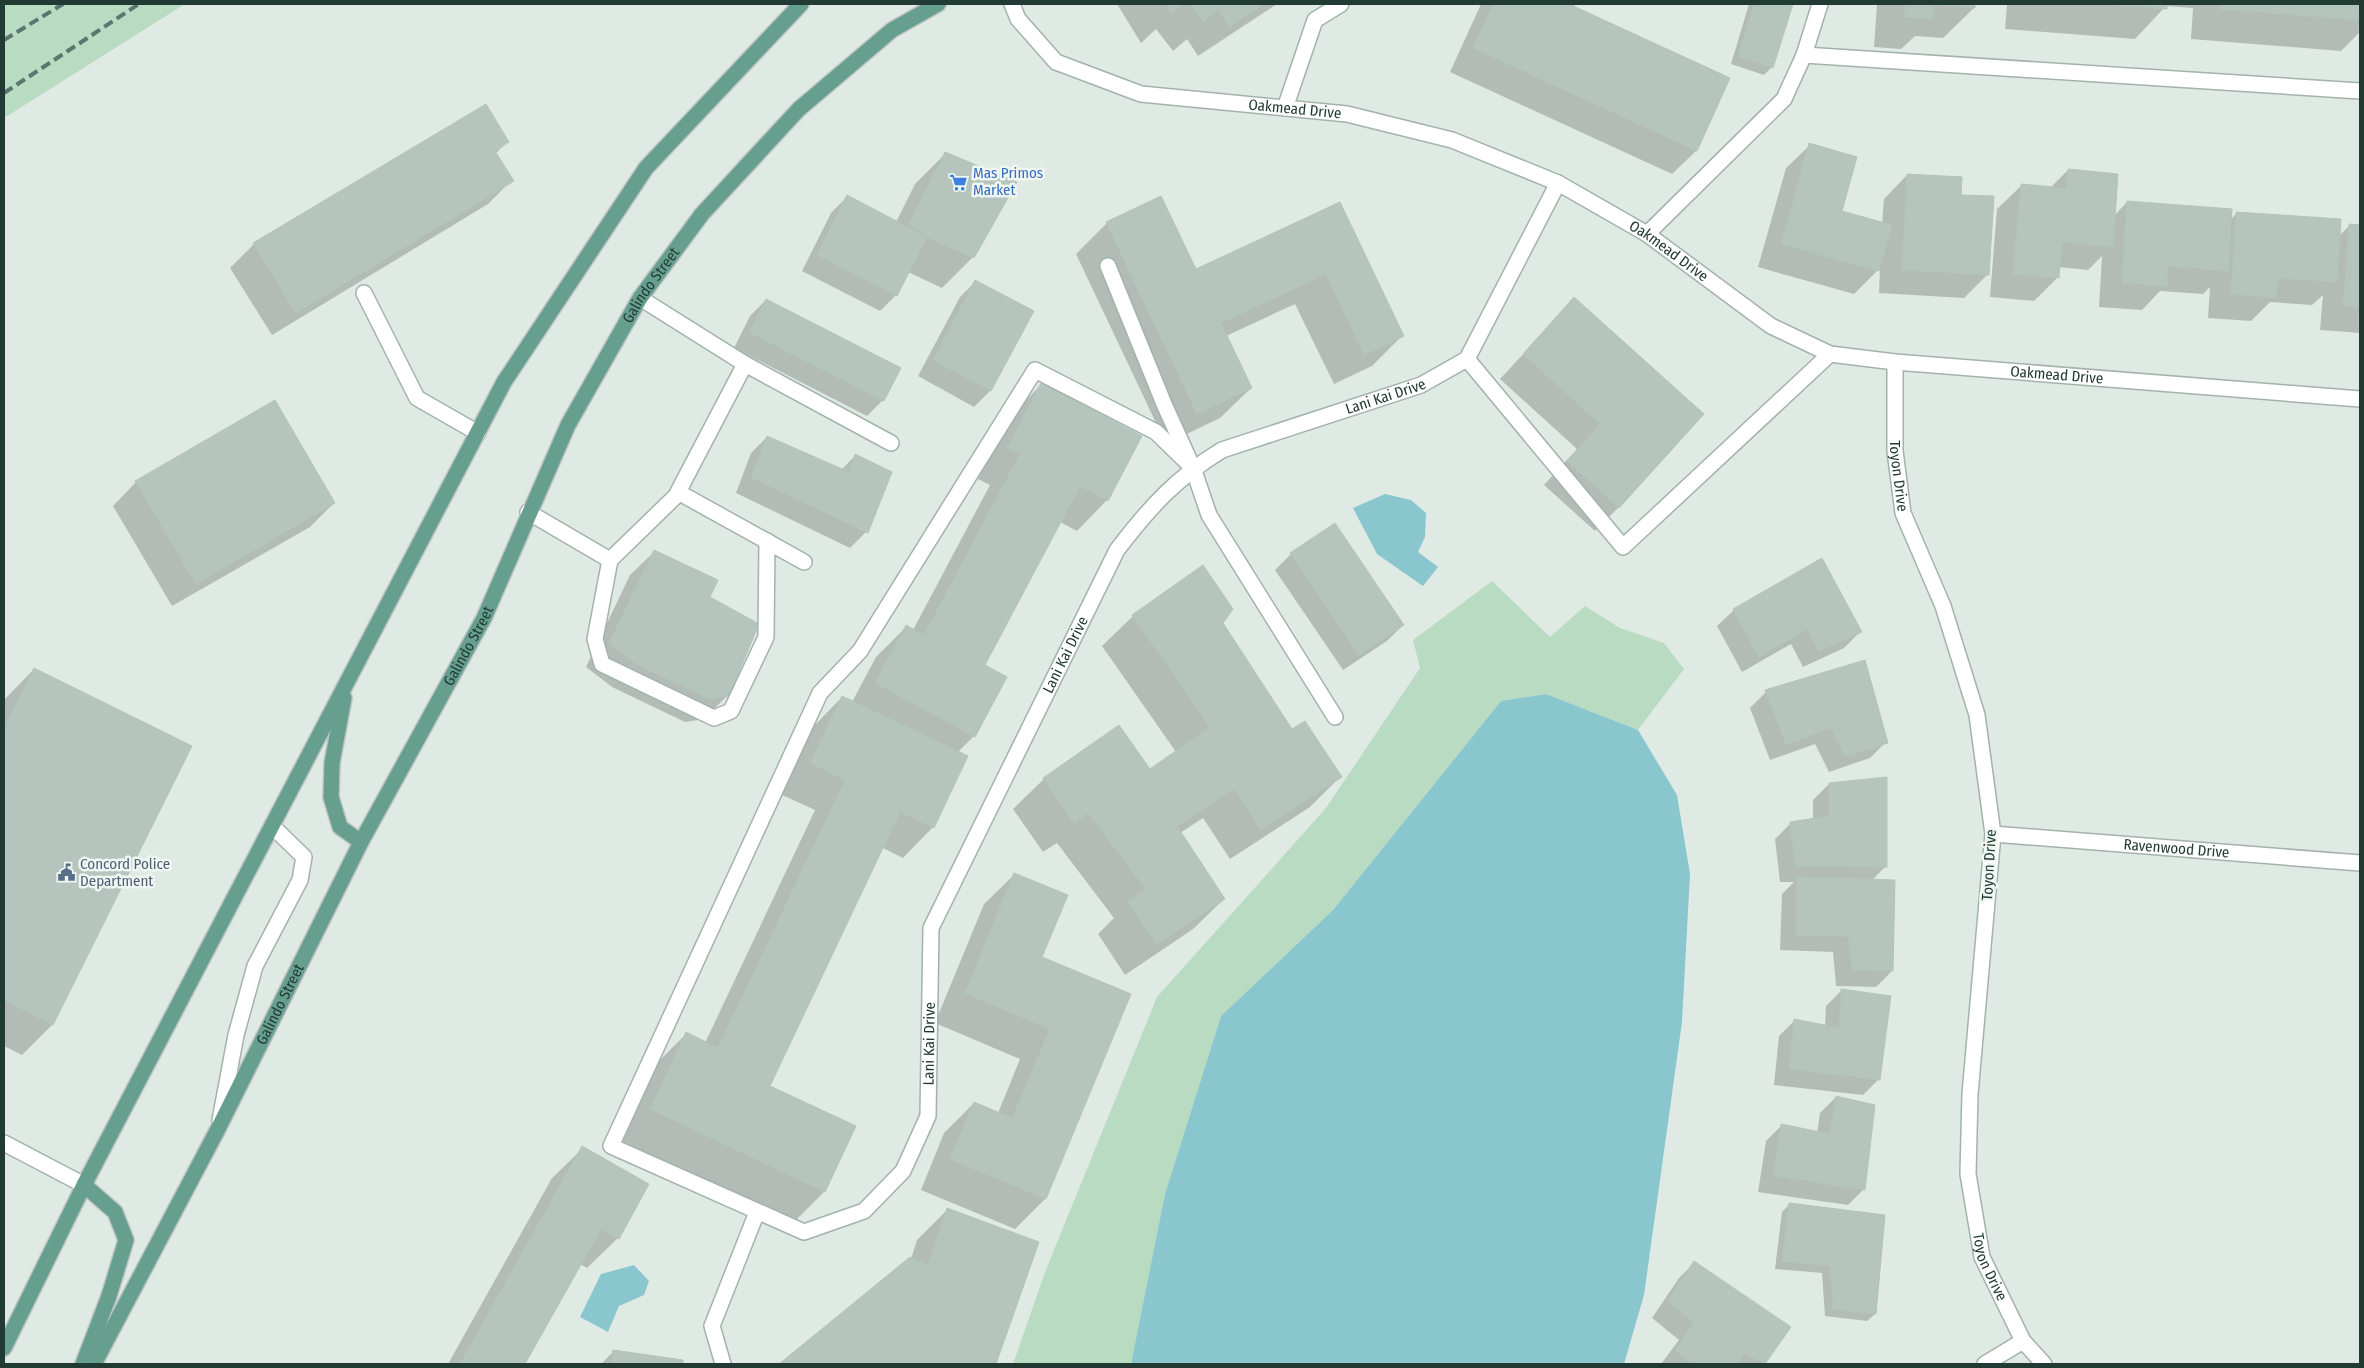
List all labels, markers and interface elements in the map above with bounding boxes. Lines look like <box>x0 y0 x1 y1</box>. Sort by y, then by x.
street label: Oakmead Drive <box>1248 95 1342 122</box>
place label: Mas Primos Market <box>973 164 1043 199</box>
supermarket icon: Mas Primos Market <box>949 172 969 192</box>
street label: Oakmead Drive <box>1626 217 1712 285</box>
street label: Galindo Street <box>619 244 683 326</box>
street label: Oakmead Drive <box>2010 362 2104 388</box>
street label: Lani Kai Drive <box>1343 375 1429 418</box>
street label: Toyon Drive <box>1886 440 1912 513</box>
street label: Galindo Street <box>440 603 497 689</box>
street label: Lani Kai Drive <box>1039 614 1092 696</box>
street label: Toyon Drive <box>1978 829 2000 901</box>
street label: Ravenwood Drive <box>2123 835 2230 862</box>
place label: Concord Police Department <box>80 855 170 890</box>
public building icon: Concord Police Department <box>56 863 76 883</box>
street label: Galindo Street <box>252 961 308 1048</box>
street label: Lani Kai Drive <box>919 1002 939 1086</box>
street label: Toyon Drive <box>1969 1232 2011 1304</box>

